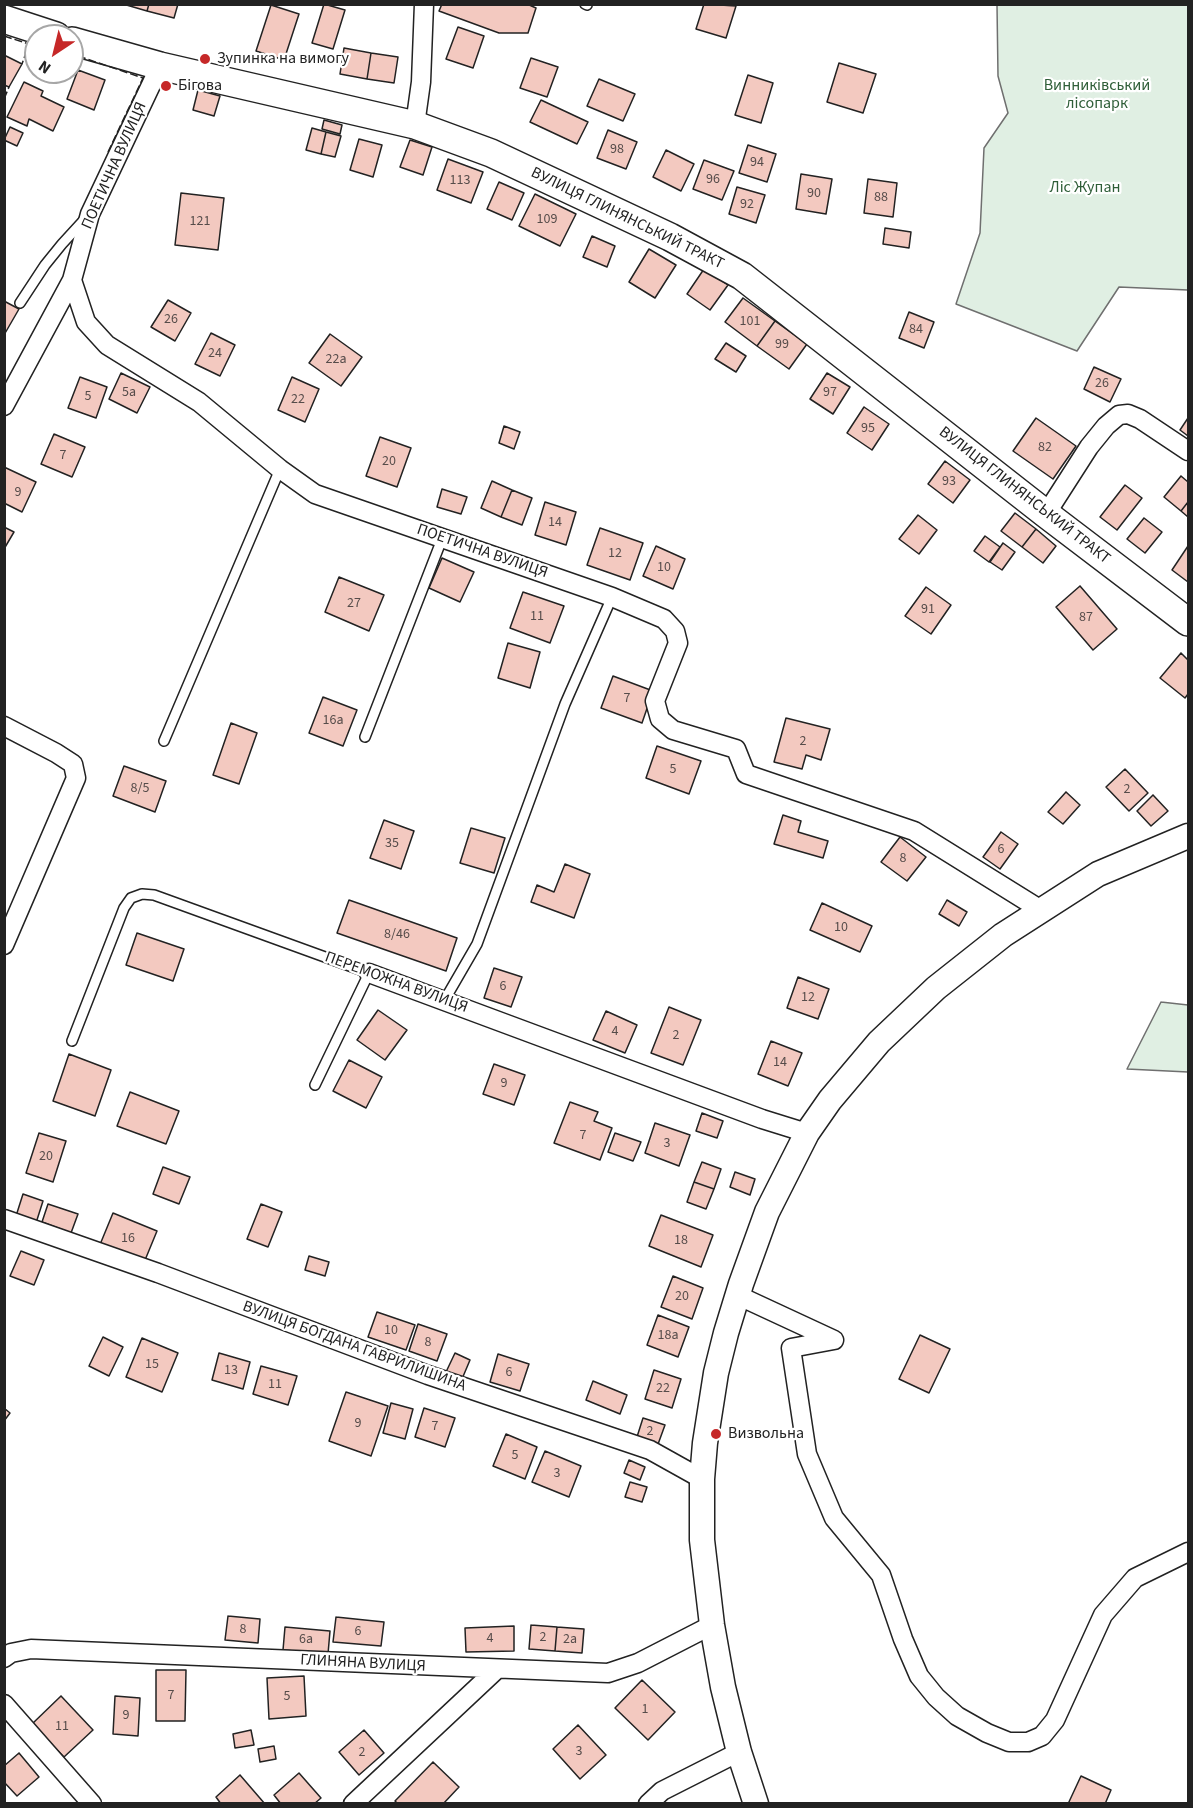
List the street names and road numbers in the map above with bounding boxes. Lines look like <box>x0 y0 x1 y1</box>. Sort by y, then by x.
street label: ПОЕТИЧНА ВУЛИЦЯ <box>78 99 152 233</box>
street label: ВУЛИЦЯ ГЛИНЯНСЬКИЙ ТРАКТ <box>527 164 727 274</box>
street label: ВУЛИЦЯ ГЛИНЯНСЬКИЙ ТРАКТ <box>934 423 1114 569</box>
street label: ПОЕТИЧНА ВУЛИЦЯ <box>414 521 550 583</box>
street label: ПЕРЕМОЖНА ВУЛИЦЯ <box>322 948 470 1018</box>
street label: ВУЛИЦЯ БОГДАНА ГАВРИЛИШИНА <box>240 1298 468 1396</box>
street label: ГЛИНЯНА ВУЛИЦЯ <box>300 1651 426 1677</box>

